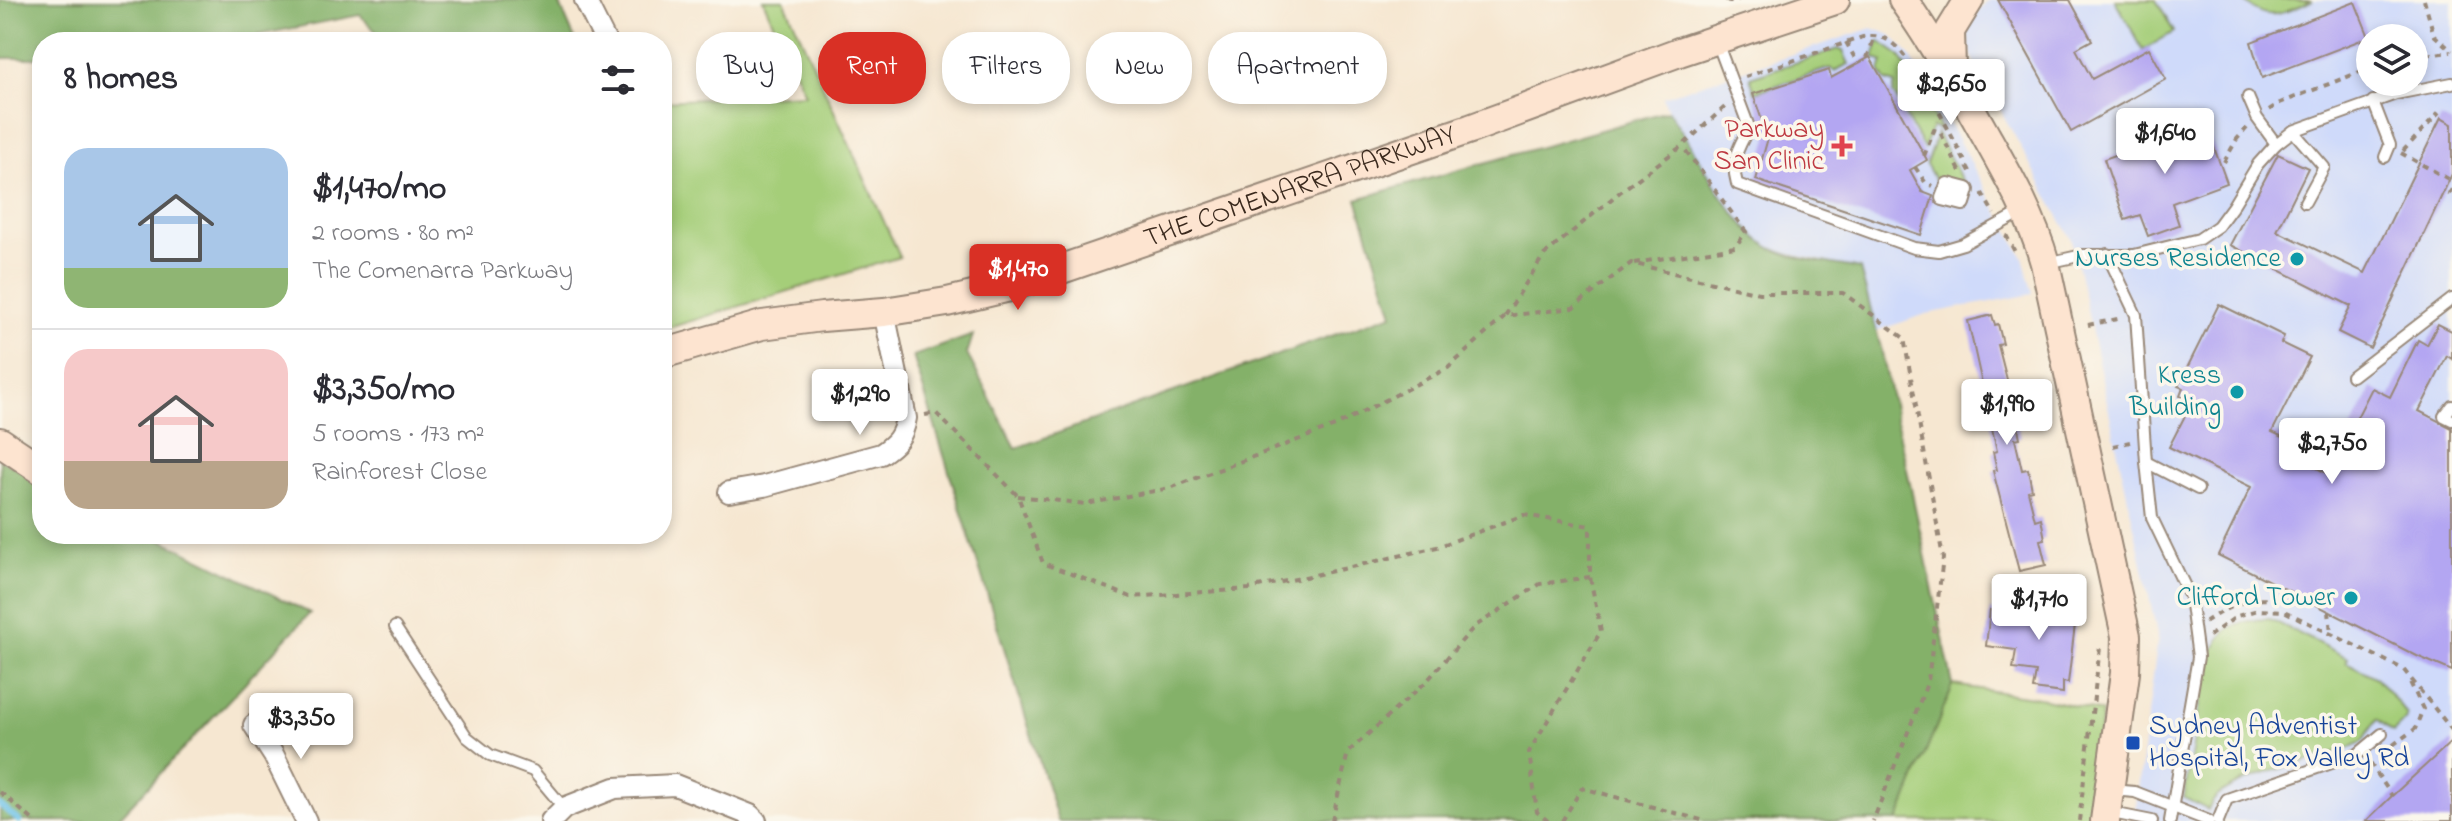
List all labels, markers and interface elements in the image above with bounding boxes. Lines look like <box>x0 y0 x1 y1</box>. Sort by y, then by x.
map controls <box>2356 24 2428 96</box>
button: layers <box>2356 24 2428 96</box>
chip: Buy <box>696 32 802 104</box>
chip: Rent <box>818 32 926 104</box>
chip: Filters <box>942 32 1070 104</box>
chip: New <box>1086 32 1192 104</box>
chip: Apartment <box>1208 32 1387 104</box>
text: 8 homes <box>64 55 178 105</box>
icon: filters <box>596 58 640 102</box>
pin: $2,650 <box>1886 59 2016 127</box>
text: $2,650 <box>1916 66 1986 104</box>
pin: $1,640 <box>2100 108 2230 176</box>
place label: Parkway San Clinic <box>1714 110 1825 183</box>
street label: THE COMENARRA PARKWAY <box>1138 115 1462 260</box>
text: $1,640 <box>2134 115 2196 153</box>
marker: Parkway San Clinic <box>1831 135 1853 157</box>
text: $1,470/mo <box>312 165 447 215</box>
icon: home <box>128 180 224 276</box>
text: 2 rooms · 80 m² <box>312 215 474 253</box>
place label: Nurses Residence <box>2075 239 2281 280</box>
pin: $1,470 <box>953 244 1083 312</box>
marker: Nurses Residence <box>2288 250 2306 268</box>
text: $1,470 <box>987 251 1049 289</box>
text: The Comenarra Parkway <box>312 253 573 291</box>
place label: Kress Building <box>2128 356 2221 429</box>
text: $3,350/mo <box>312 366 455 416</box>
pin: $1,290 <box>795 369 925 437</box>
text: $1,290 <box>830 376 890 414</box>
pin: $1,990 <box>1942 379 2072 447</box>
icon: home <box>128 381 224 477</box>
marker: Kress Building <box>2228 383 2246 401</box>
text: $1,990 <box>1979 386 2035 424</box>
text: 5 rooms · 173 m² <box>312 416 485 454</box>
pin: $2,750 <box>2267 418 2397 486</box>
text: $2,750 <box>2297 425 2367 463</box>
text: Rainforest Close <box>312 454 487 492</box>
pin: $1,710 <box>1974 574 2104 642</box>
place label: Clifford Tower <box>2176 578 2335 619</box>
text: $1,710 <box>2010 581 2068 619</box>
marker: Clifford Tower <box>2342 589 2360 607</box>
pin: $3,350 <box>236 693 366 761</box>
text: $3,350 <box>267 700 335 738</box>
place label: Sydney Adventist Hospital, Fox Valley Rd <box>2149 707 2409 780</box>
marker: Sydney Adventist Hospital, Fox Valley Rd <box>2124 734 2142 752</box>

